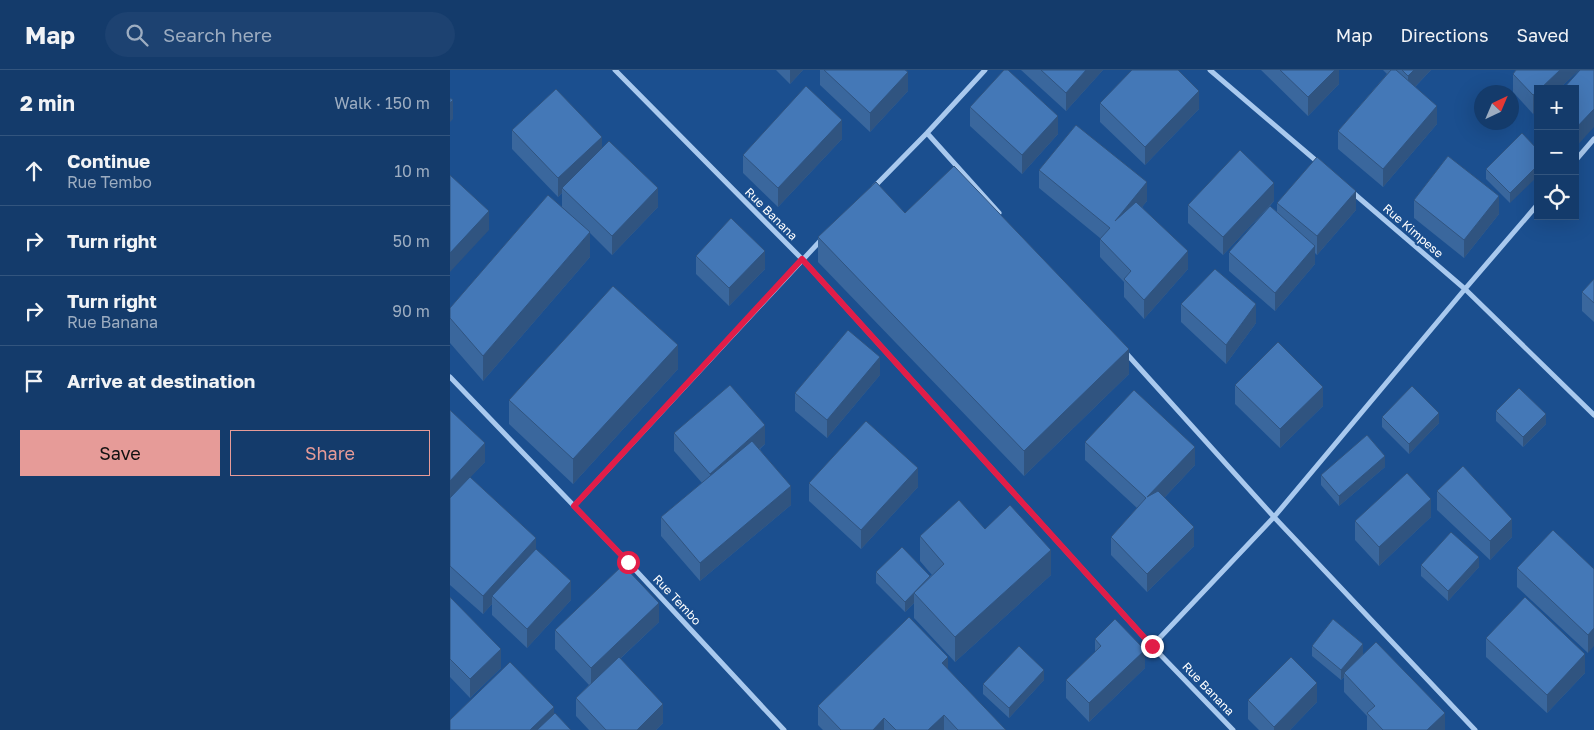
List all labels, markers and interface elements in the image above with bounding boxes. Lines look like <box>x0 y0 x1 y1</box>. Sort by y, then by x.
search box <box>105 12 455 57</box>
text: Map <box>25 20 75 49</box>
icon: search <box>123 21 151 49</box>
text: Search here <box>163 23 272 46</box>
text: Map <box>1336 24 1372 46</box>
text: Directions <box>1400 24 1488 46</box>
text: Saved <box>1516 24 1569 46</box>
north arrow <box>1474 85 1519 130</box>
map controls <box>1534 85 1579 220</box>
button: + <box>1534 85 1579 130</box>
text: 2 min <box>20 90 75 116</box>
text: Walk · 150 m <box>334 93 430 113</box>
button: − <box>1534 130 1579 175</box>
text: Continue <box>67 149 150 172</box>
icon: ahead <box>20 157 48 185</box>
text: 10 m <box>394 161 430 181</box>
text: Rue Tembo <box>67 172 152 192</box>
button: locate <box>1534 175 1579 220</box>
street label: Rue Banana <box>742 184 801 243</box>
street label: Rue Kimpese <box>1380 200 1447 261</box>
icon: right <box>20 227 48 255</box>
text: Turn right <box>67 229 157 252</box>
text: 50 m <box>393 231 430 251</box>
text: Turn right <box>67 289 157 312</box>
icon: right <box>20 297 48 325</box>
text: 90 m <box>392 301 430 321</box>
text: Rue Banana <box>67 312 158 332</box>
icon: arrive <box>20 367 48 395</box>
text: Arrive at destination <box>67 369 255 392</box>
button: Save <box>20 430 220 476</box>
button: Share <box>230 430 430 476</box>
route start <box>617 551 640 574</box>
street label: Rue Tembo <box>650 571 705 628</box>
route end <box>1141 635 1164 658</box>
street label: Rue Banana <box>1179 659 1237 718</box>

